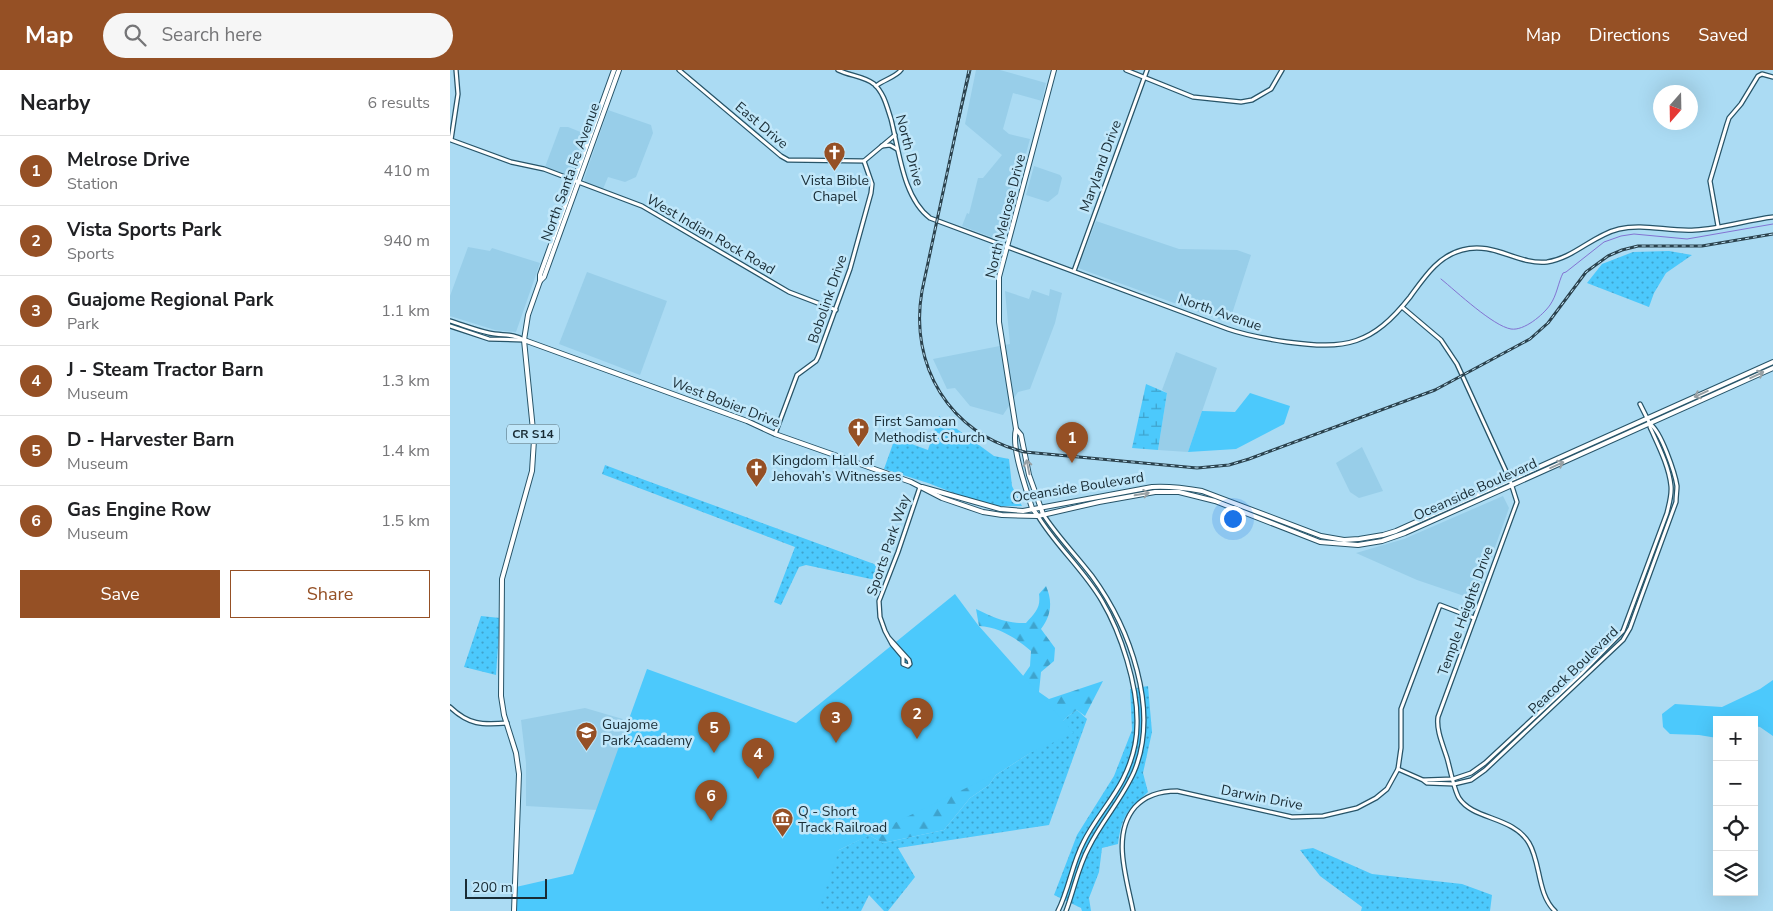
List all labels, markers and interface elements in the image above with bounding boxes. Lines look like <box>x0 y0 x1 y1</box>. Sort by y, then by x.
search box <box>103 13 453 58</box>
text: Map <box>25 19 73 51</box>
icon: search <box>121 21 149 49</box>
text: Search here <box>161 22 262 48</box>
text: Map <box>1526 23 1561 47</box>
text: Directions <box>1589 23 1670 47</box>
text: Saved <box>1698 23 1748 47</box>
north arrow <box>1653 85 1698 130</box>
text: Nearby <box>20 89 90 117</box>
text: 6 results <box>368 92 430 114</box>
street label: East Drive <box>731 98 792 153</box>
street label: North Santa Fe Avenue <box>537 100 604 244</box>
street label: North Drive <box>891 112 928 188</box>
street label: Maryland Drive <box>1075 118 1126 215</box>
church icon: Vista Bible Chapel <box>823 140 847 171</box>
text: Melrose Drive <box>67 147 190 173</box>
street label: North Melrose Drive <box>981 152 1030 280</box>
text: 1 <box>31 160 41 182</box>
text: 410 m <box>383 160 430 182</box>
place label: Vista Bible Chapel <box>800 171 869 206</box>
text: Station <box>67 173 118 195</box>
street label: West Indian Rock Road <box>643 190 779 279</box>
text: Vista Sports Park <box>67 217 221 243</box>
text: 2 <box>31 230 41 252</box>
text: 940 m <box>383 230 430 252</box>
text: Sports <box>67 243 115 265</box>
street label: Bobolink Drive <box>803 252 851 346</box>
text: Guajome Regional Park <box>67 287 273 313</box>
street label: North Avenue <box>1175 289 1264 336</box>
text: 3 <box>31 300 41 322</box>
text: 1.1 km <box>381 300 430 322</box>
text: Park <box>67 313 99 335</box>
text: J - Steam Tractor Barn <box>67 357 264 383</box>
text: 4 <box>31 370 41 392</box>
text: 1.3 km <box>381 370 430 392</box>
one-way arrow <box>1749 370 1764 380</box>
street label: West Bobier Drive <box>669 373 783 432</box>
text: Museum <box>67 383 129 405</box>
one-way arrow <box>1694 390 1709 399</box>
place label: First Samoan Methodist Church <box>874 412 985 447</box>
church icon: First Samoan Methodist Church <box>846 417 870 448</box>
pin: 1 <box>1056 422 1088 463</box>
road number: CR S14 <box>507 424 559 444</box>
text: D - Harvester Barn <box>67 427 235 453</box>
text: 5 <box>31 440 41 462</box>
text: 1.4 km <box>381 440 430 462</box>
place label: Kingdom Hall of Jehovah’s Witnesses <box>771 451 902 486</box>
text: Museum <box>67 453 129 475</box>
street label: Oceanside Boulevard <box>1410 454 1540 525</box>
church icon: Kingdom Hall of Jehovah’s Witnesses <box>744 456 768 487</box>
one-way arrow <box>1022 460 1032 476</box>
one-way arrow <box>1549 460 1564 469</box>
street label: Oceanside Boulevard <box>1011 468 1145 507</box>
one-way arrow <box>1134 489 1150 499</box>
street label: Sports Park Way <box>862 491 915 598</box>
text: Gas Engine Row <box>67 497 211 523</box>
your location <box>1220 506 1246 532</box>
text: 6 <box>31 510 41 532</box>
text: 1.5 km <box>381 510 430 532</box>
text: Museum <box>67 523 129 545</box>
street label: Temple Heights Drive <box>1433 544 1498 678</box>
button: Save <box>20 570 220 618</box>
button: Share <box>230 570 430 618</box>
street label: Peacock Boulevard <box>1524 622 1623 718</box>
pin: 2 <box>901 698 933 739</box>
pin: 3 <box>820 702 852 743</box>
pin: 5 <box>698 712 730 753</box>
place label: Guajome Park Academy <box>602 715 693 750</box>
map controls <box>1713 716 1758 896</box>
button: + <box>1713 716 1758 761</box>
school or university icon: Guajome Park Academy <box>574 720 598 751</box>
pin: 4 <box>742 738 774 779</box>
button: − <box>1713 761 1758 806</box>
pin: 6 <box>695 780 727 821</box>
street label: Darwin Drive <box>1219 780 1304 815</box>
place label: Q - Short Track Railroad <box>798 802 887 837</box>
button: locate <box>1713 806 1758 851</box>
museum icon: Q - Short Track Railroad <box>770 807 794 838</box>
button: layers <box>1713 851 1758 896</box>
scale bar <box>465 876 548 899</box>
text: 200 m <box>472 878 513 897</box>

